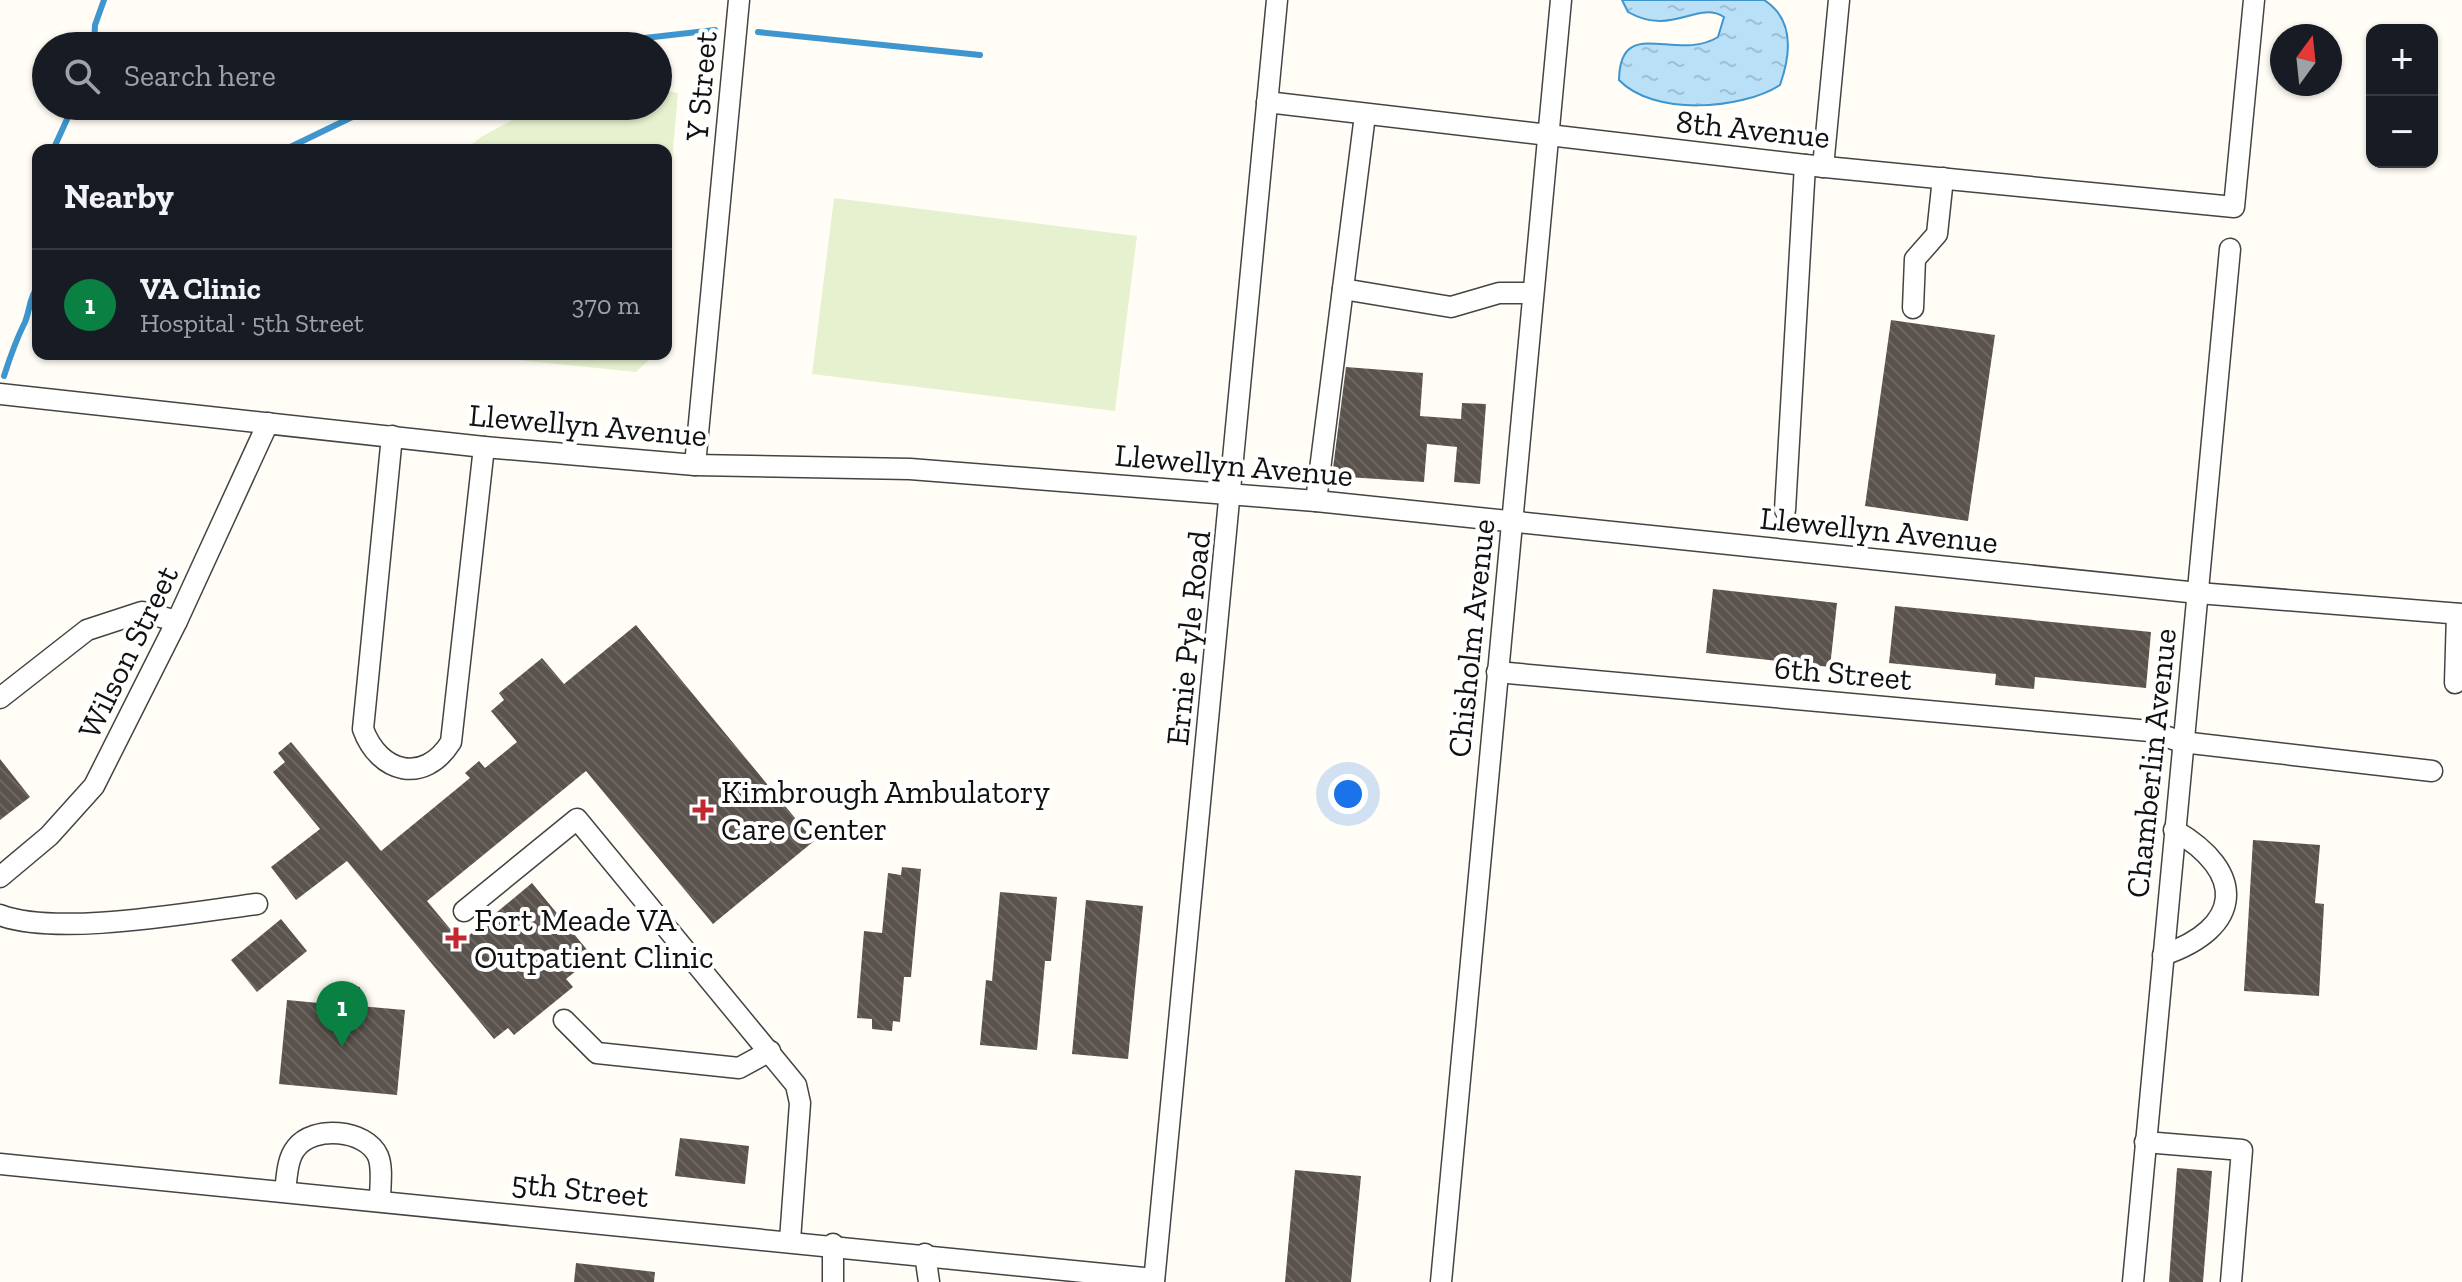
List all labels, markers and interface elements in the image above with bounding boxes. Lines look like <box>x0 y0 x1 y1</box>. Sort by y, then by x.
north arrow <box>2270 24 2342 96</box>
map controls <box>2366 24 2438 168</box>
button: + <box>2366 24 2438 96</box>
street label: Y Street <box>677 29 725 144</box>
search box <box>32 32 672 120</box>
icon: search <box>60 54 104 98</box>
text: Search here <box>124 58 276 94</box>
button: − <box>2366 96 2438 168</box>
street label: 8th Avenue <box>1674 102 1832 156</box>
text: Nearby <box>64 176 174 217</box>
text: VA Clinic <box>140 271 261 307</box>
text: 1 <box>85 289 95 321</box>
text: 370 m <box>572 289 640 321</box>
text: Hospital · 5th Street <box>140 307 364 339</box>
street label: Llewellyn Avenue <box>467 396 709 454</box>
street label: Llewellyn Avenue <box>1113 436 1355 494</box>
street label: Llewellyn Avenue <box>1758 499 2000 561</box>
street label: Chisholm Avenue <box>1440 517 1502 759</box>
street label: Ernie Pyle Road <box>1158 528 1218 747</box>
street label: Wilson Street <box>70 559 186 744</box>
street label: Chamberlin Avenue <box>2118 627 2184 899</box>
street label: 6th Street <box>1773 648 1914 698</box>
place label: Kimbrough Ambulatory Care Center <box>721 773 1051 848</box>
your location <box>1328 774 1368 814</box>
marker: Kimbrough Ambulatory Care Center <box>692 799 714 821</box>
place label: Fort Meade VA Outpatient Clinic <box>474 901 714 976</box>
marker: Fort Meade VA Outpatient Clinic <box>445 927 467 949</box>
pin: 1 <box>316 981 368 1047</box>
street label: 5th Street <box>510 1163 650 1215</box>

